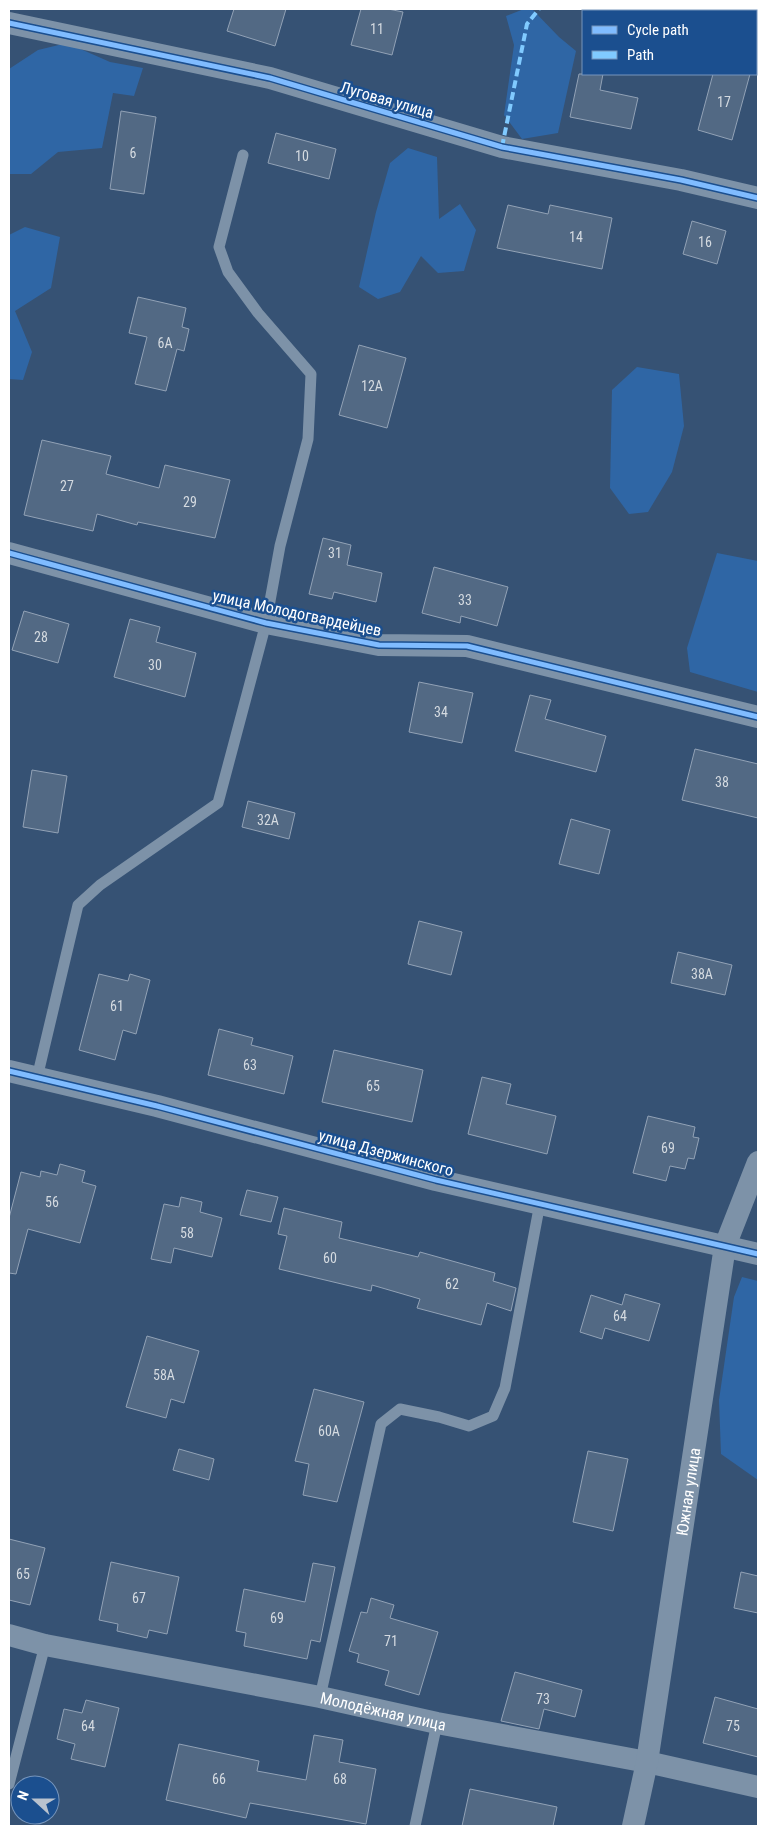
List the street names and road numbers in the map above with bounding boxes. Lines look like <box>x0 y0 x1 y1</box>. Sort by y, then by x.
street label: Луговая улица <box>338 78 436 122</box>
street label: улица Молодогвардейцев <box>211 586 383 640</box>
street label: улица Дзержинского <box>316 1126 456 1180</box>
street label: Южная улица <box>672 1446 704 1537</box>
street label: Молодёжная улица <box>319 1688 448 1734</box>

